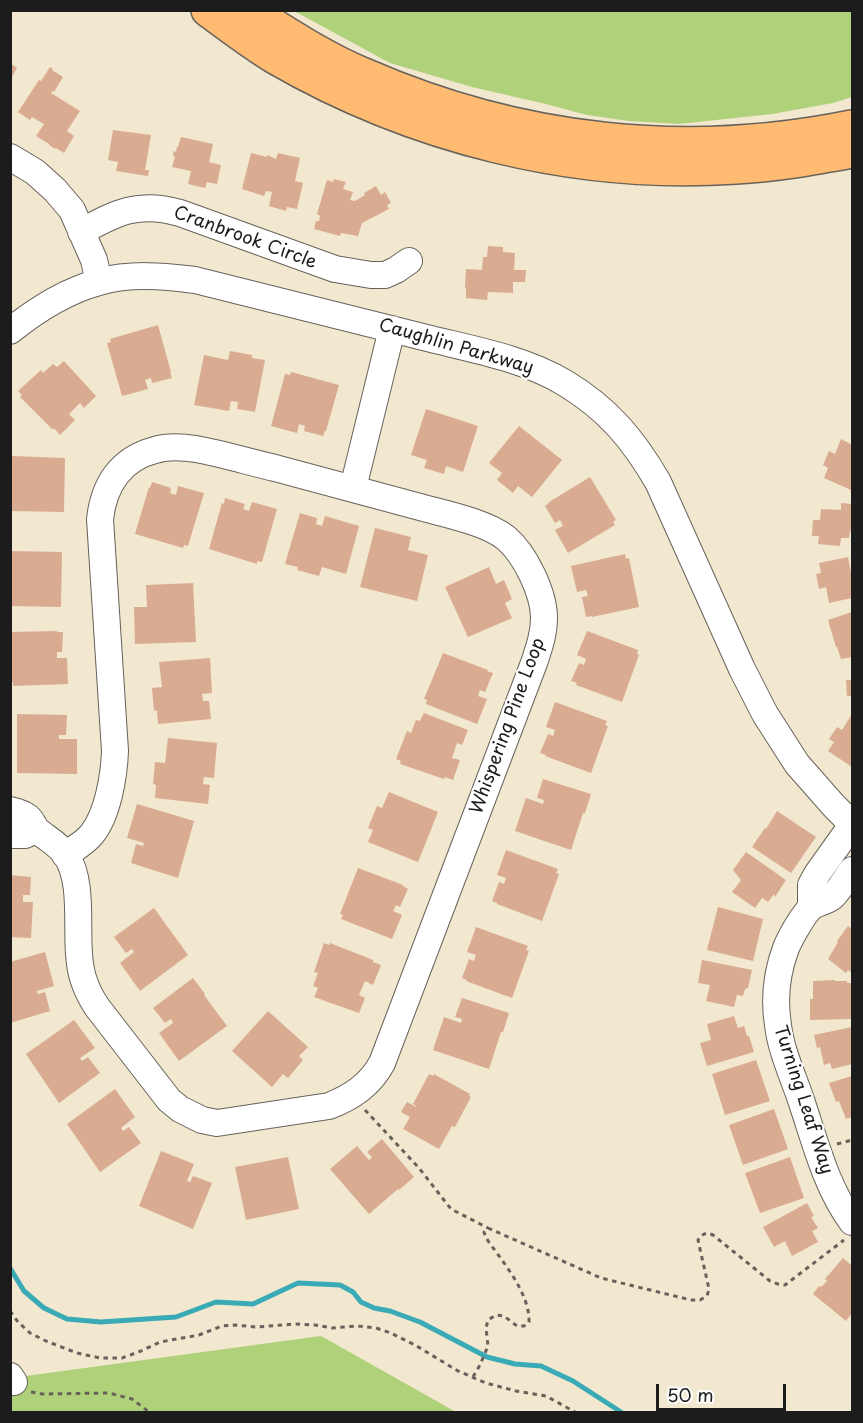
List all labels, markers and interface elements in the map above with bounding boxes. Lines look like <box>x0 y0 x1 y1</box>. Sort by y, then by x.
street label: Cranbrook Circle <box>171 202 319 274</box>
street label: Caughlin Parkway <box>376 315 536 379</box>
street label: Whispering Pine Loop <box>466 635 550 817</box>
street label: Turning Leaf Way <box>769 1023 837 1177</box>
scale bar <box>659 1372 790 1410</box>
text: 50 m <box>667 1381 714 1408</box>

